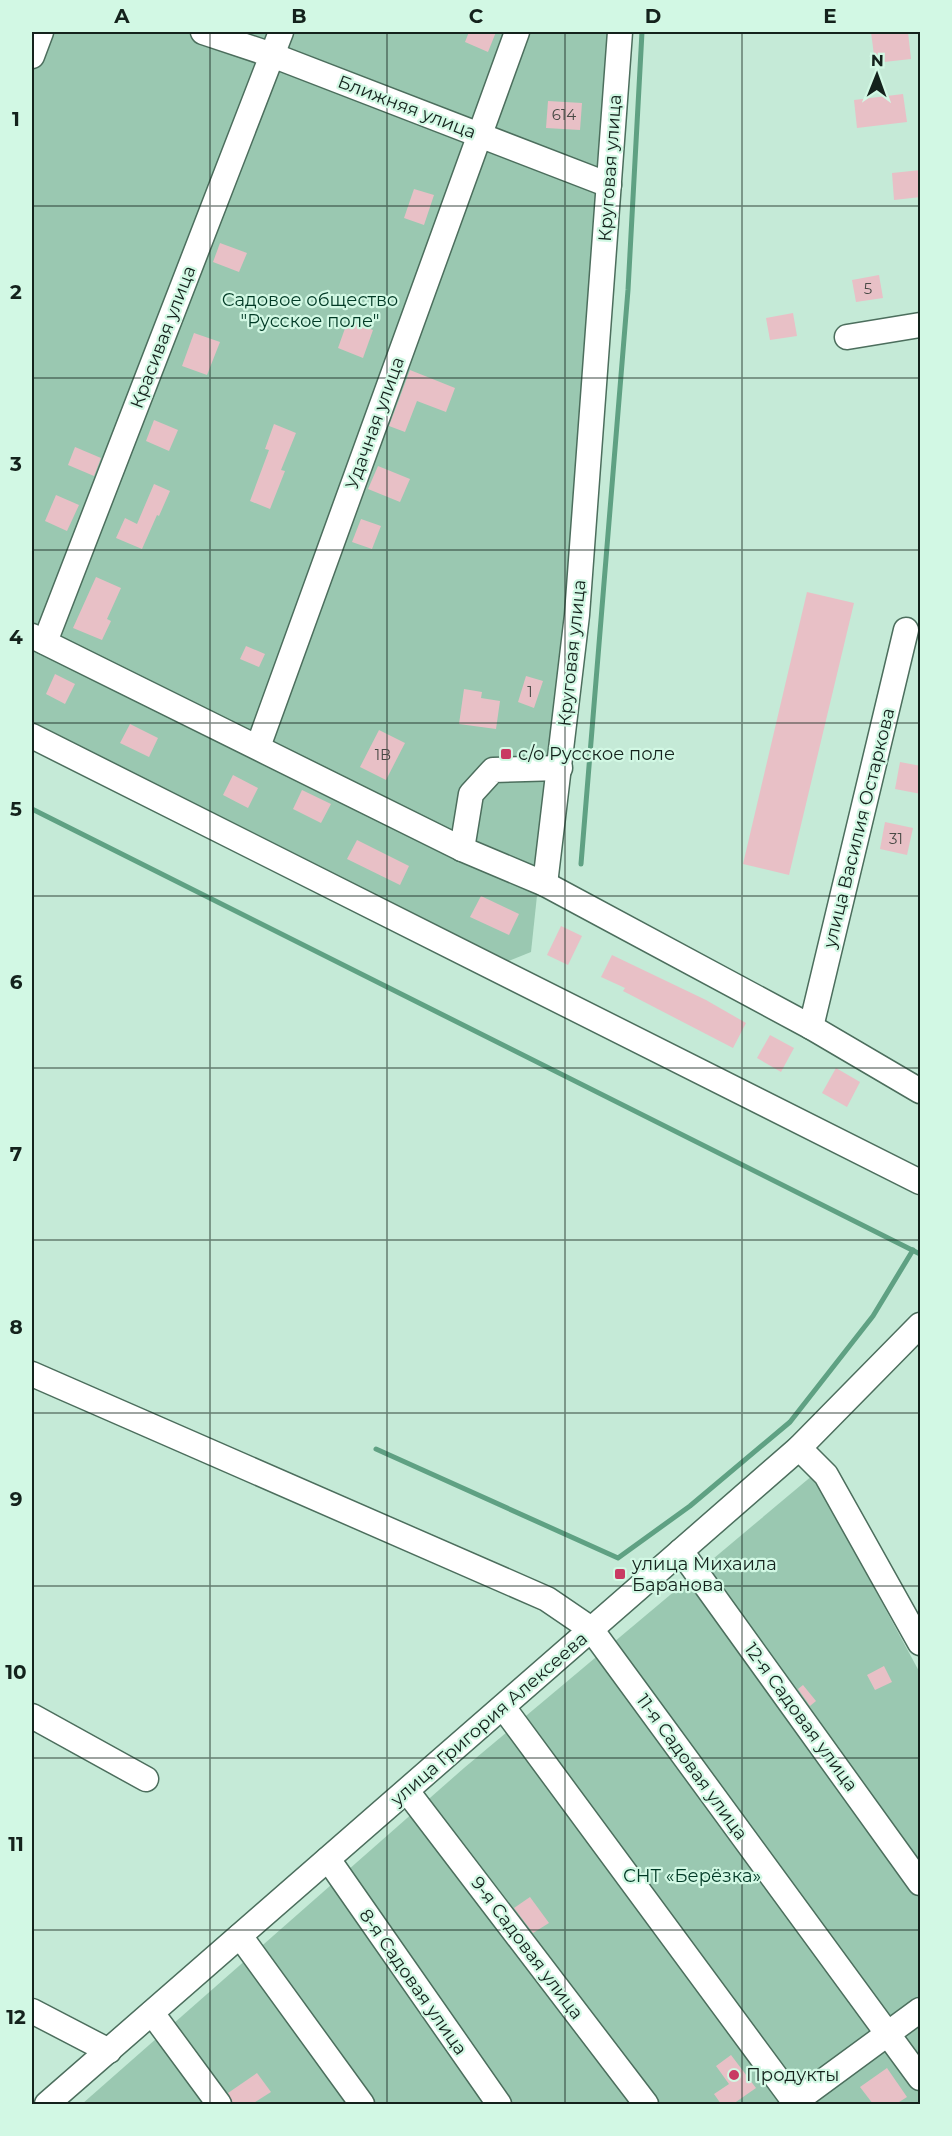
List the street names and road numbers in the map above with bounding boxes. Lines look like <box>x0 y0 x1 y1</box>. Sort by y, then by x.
street label: Ближняя улица <box>335 71 479 143</box>
street label: Круговая улица <box>594 94 626 242</box>
street label: Красивая улица <box>126 263 200 411</box>
street label: Удачная улица <box>341 354 409 492</box>
street label: Круговая улица <box>553 579 591 727</box>
street label: улица Василия Остаркова <box>818 706 899 951</box>
street label: улица Григория Алексеева <box>385 1628 592 1811</box>
street label: 12-я Садовая улица <box>740 1638 862 1796</box>
street label: 11-я Садовая улица <box>632 1690 752 1844</box>
street label: 9-я Садовая улица <box>466 1872 588 2024</box>
street label: 8-я Садовая улица <box>354 1905 472 2059</box>

